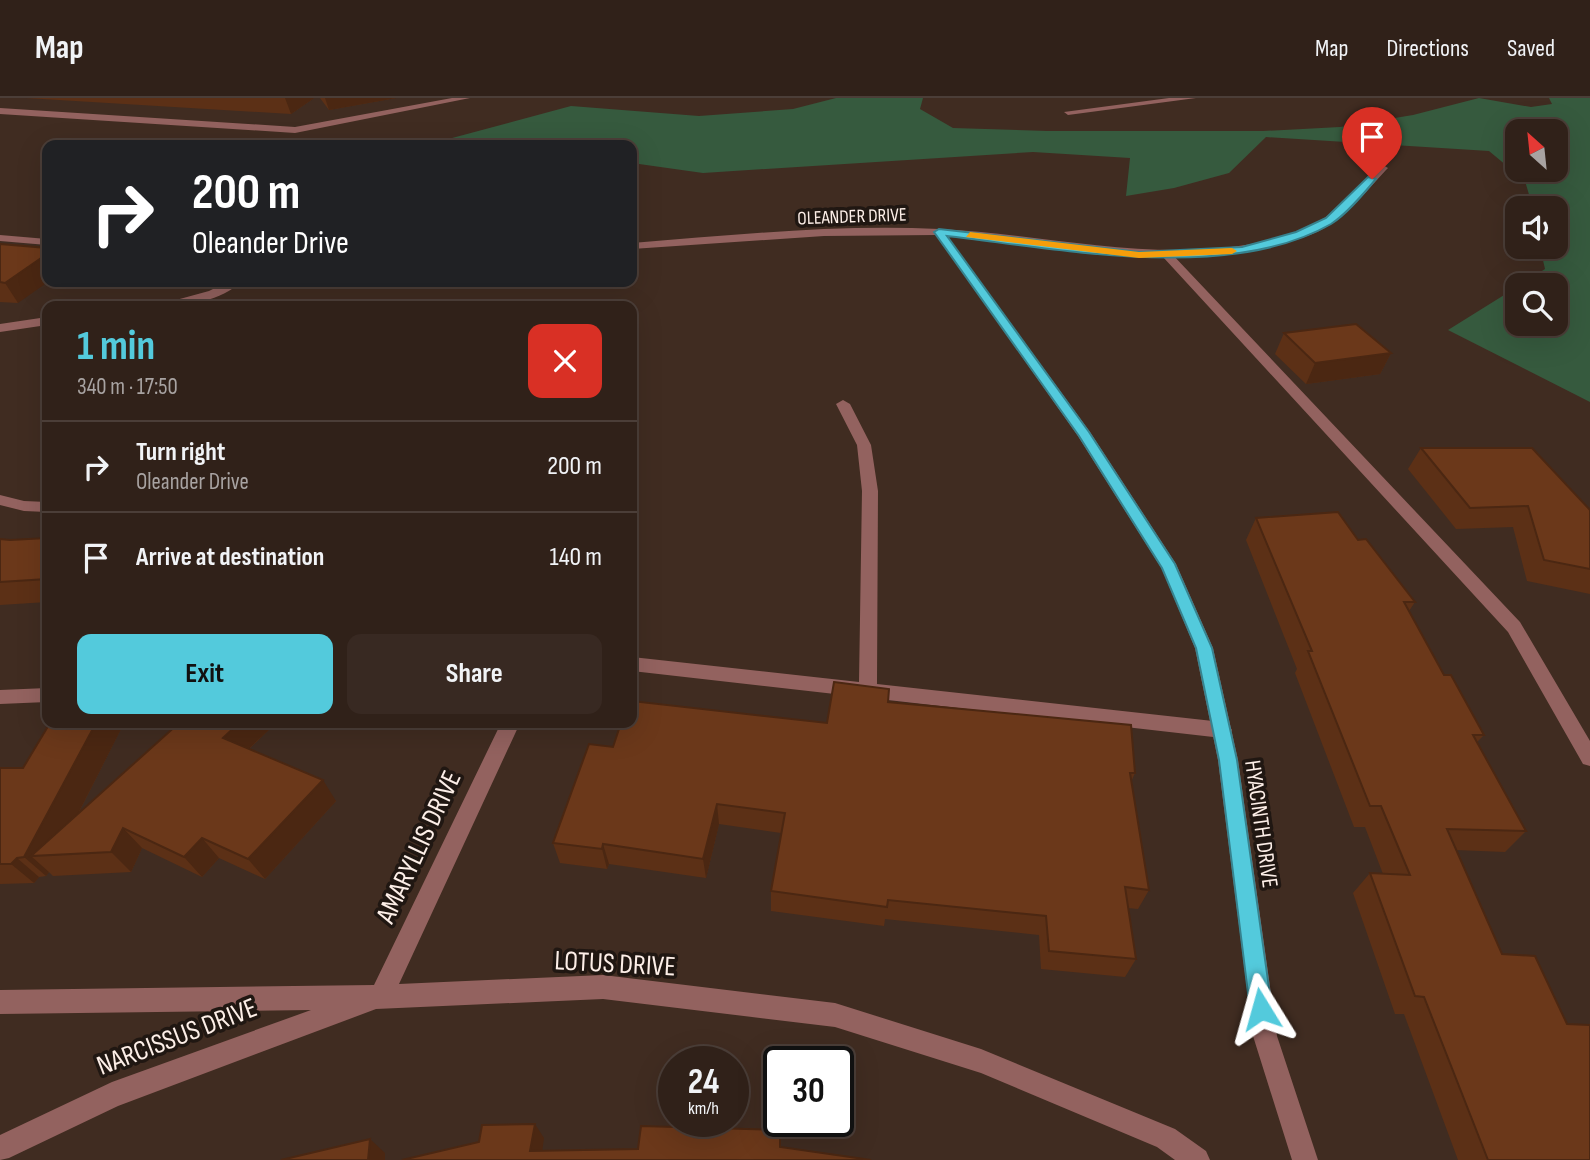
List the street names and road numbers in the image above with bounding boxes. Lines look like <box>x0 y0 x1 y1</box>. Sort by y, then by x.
street label: OLEANDER DRIVE <box>797 204 907 230</box>
street label: HYACINTH DRIVE <box>1238 758 1284 890</box>
street label: AMARYLLIS DRIVE <box>369 766 469 929</box>
street label: LOTUS DRIVE <box>554 944 676 984</box>
street label: NARCISSUS DRIVE <box>92 991 262 1083</box>

